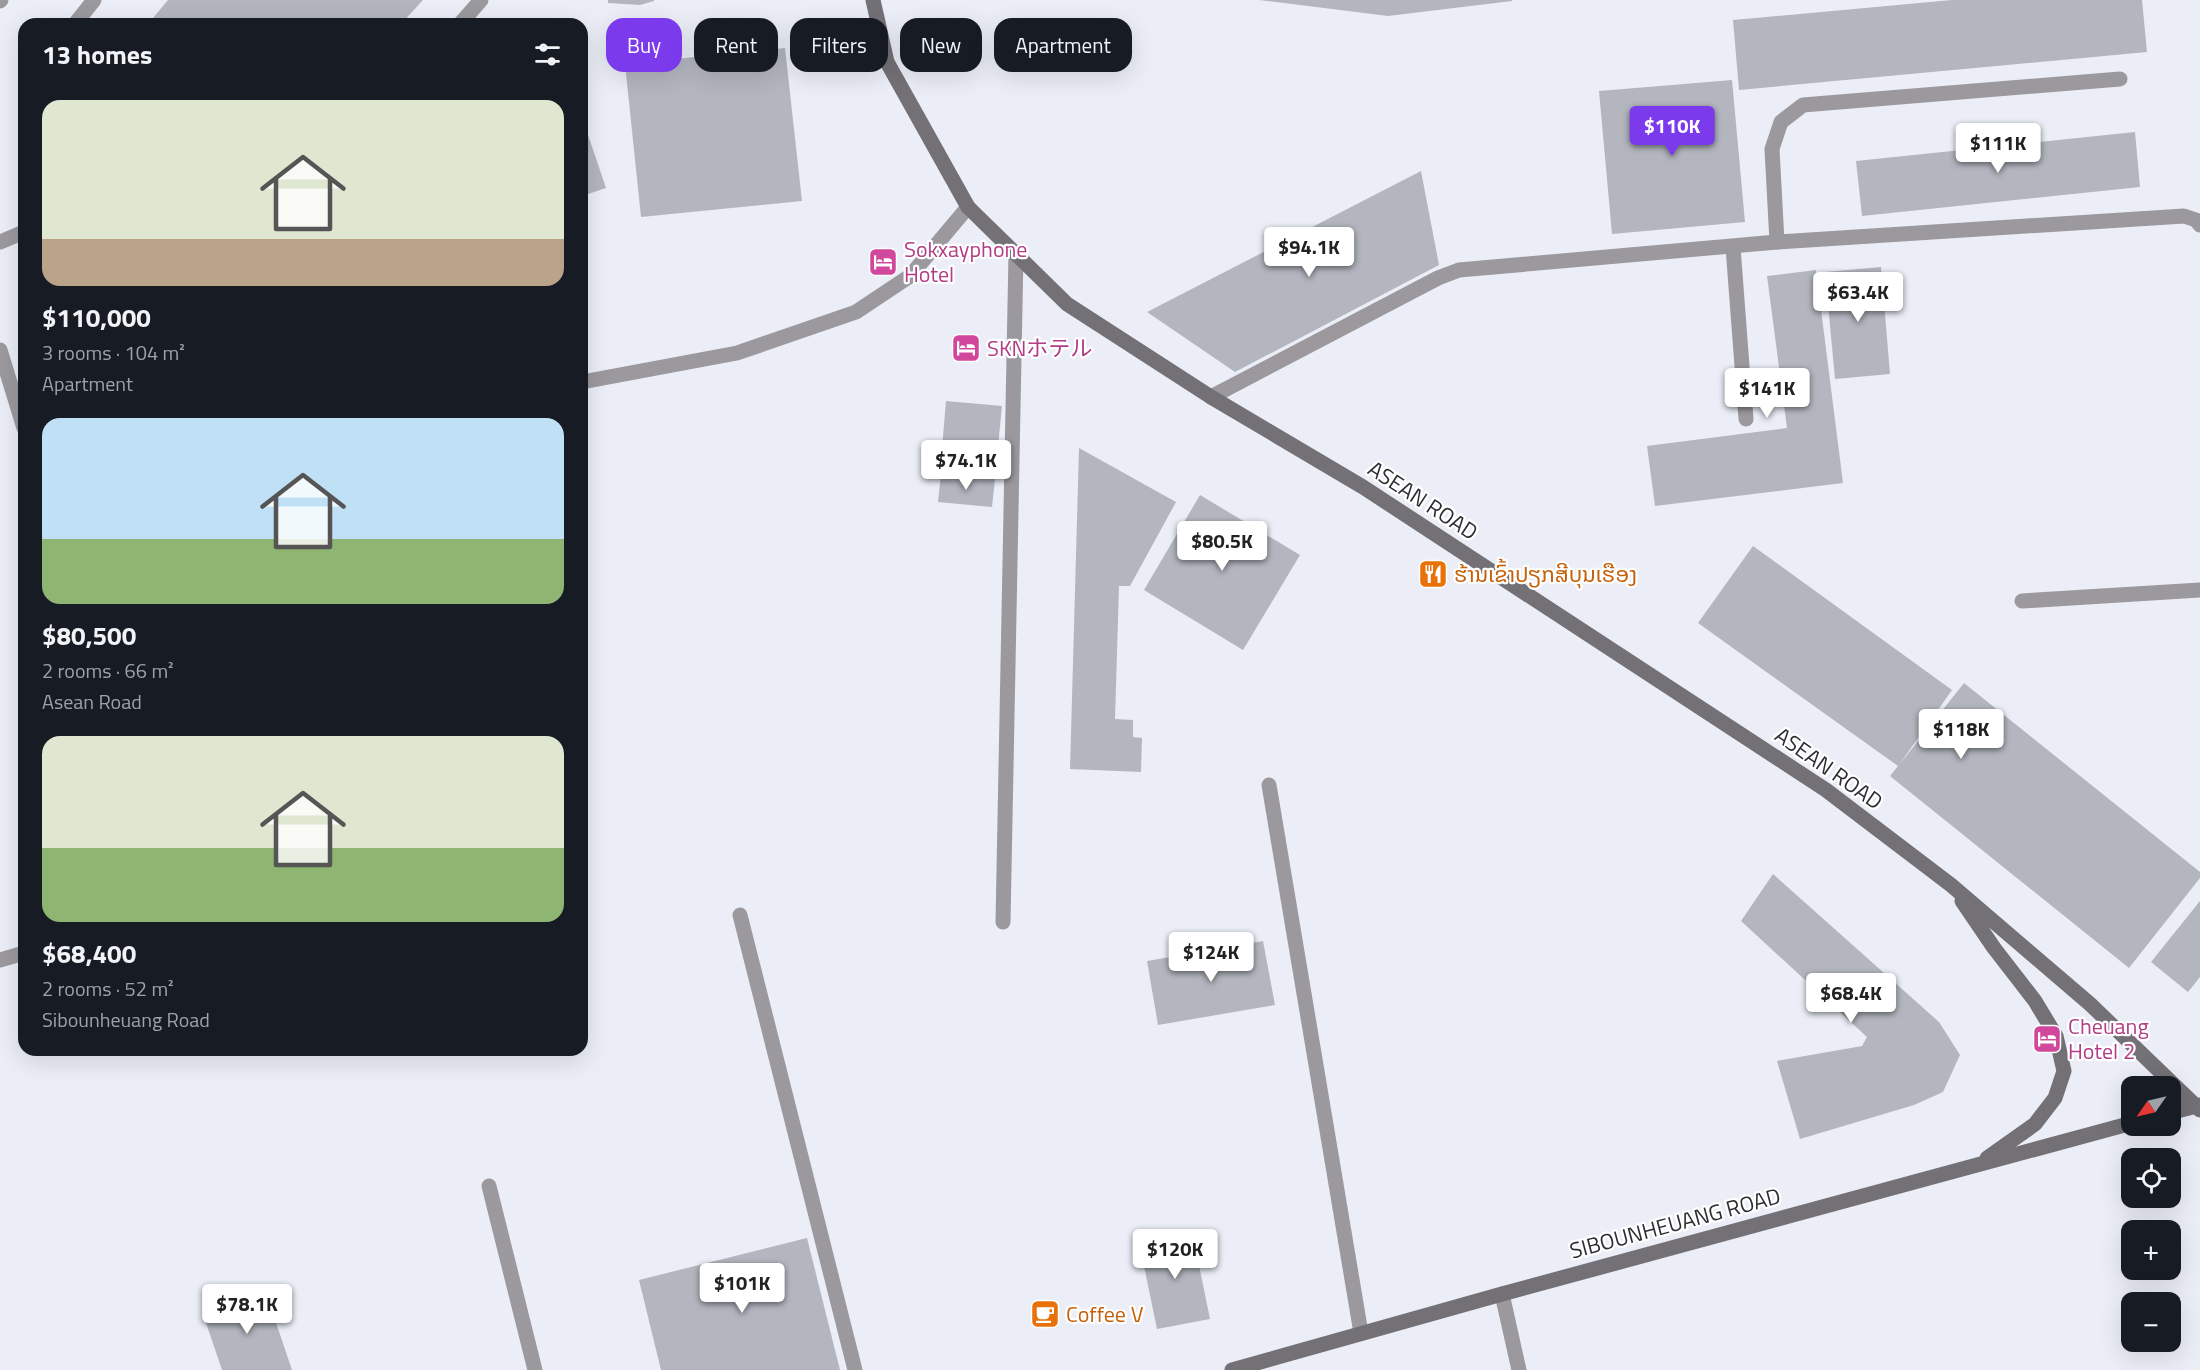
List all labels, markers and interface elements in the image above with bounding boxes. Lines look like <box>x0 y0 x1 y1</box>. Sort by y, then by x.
chip: Buy <box>606 18 682 72</box>
chip: Rent <box>694 18 778 72</box>
chip: Filters <box>790 18 888 72</box>
chip: New <box>900 18 982 72</box>
chip: Apartment <box>994 18 1132 72</box>
text: 13 homes <box>42 35 152 74</box>
icon: filters <box>531 38 564 71</box>
pin: $110K <box>1630 106 1714 157</box>
text: $110K <box>1644 110 1700 141</box>
pin: $111K <box>1956 123 2040 174</box>
text: $111K <box>1970 127 2026 158</box>
icon: home <box>249 139 357 247</box>
pin: $94.1K <box>1260 227 1358 278</box>
text: $94.1K <box>1278 231 1340 262</box>
place label: Sokxayphone Hotel <box>904 232 1027 291</box>
hotel icon: Sokxayphone Hotel <box>867 246 899 278</box>
pin: $63.4K <box>1809 272 1907 323</box>
text: $63.4K <box>1827 276 1889 307</box>
text: $110,000 <box>42 298 151 337</box>
place label: SKNホテル <box>987 331 1092 365</box>
hotel icon: SKNホテル <box>950 332 982 364</box>
text: 3 rooms · 104 m² <box>42 337 185 368</box>
text: Apartment <box>42 368 133 399</box>
pin: $141K <box>1725 368 1809 419</box>
text: $141K <box>1739 372 1795 403</box>
pin: $74.1K <box>917 440 1015 491</box>
text: $74.1K <box>935 444 997 475</box>
street label: ASEAN ROAD <box>1361 452 1485 548</box>
icon: home <box>249 457 357 565</box>
pin: $80.5K <box>1173 521 1271 572</box>
text: $80.5K <box>1191 525 1253 556</box>
place label: ຮ້ານເຂົ້າປຽກສີບຸນເຮືອງ <box>1454 557 1637 591</box>
restaurant icon: ຮ້ານເຂົ້າປຽກສີບຸນເຮືອງ <box>1417 558 1449 590</box>
text: $80,500 <box>42 616 136 655</box>
text: 2 rooms · 66 m² <box>42 655 174 686</box>
text: Asean Road <box>42 686 142 717</box>
pin: $118K <box>1919 709 2003 760</box>
text: $118K <box>1933 713 1989 744</box>
street label: ASEAN ROAD <box>1768 718 1890 818</box>
icon: home <box>249 775 357 883</box>
pin: $124K <box>1169 932 1253 983</box>
text: $68,400 <box>42 934 136 973</box>
text: $124K <box>1183 936 1239 967</box>
text: 2 rooms · 52 m² <box>42 973 174 1004</box>
pin: $68.4K <box>1802 973 1900 1024</box>
text: $68.4K <box>1820 977 1882 1008</box>
text: Sibounheuang Road <box>42 1004 210 1035</box>
place label: Cheuang Hotel 2 <box>2068 1009 2149 1068</box>
hotel icon: Cheuang Hotel 2 <box>2031 1023 2063 1055</box>
north arrow <box>2121 1076 2181 1136</box>
map controls <box>2121 1076 2181 1352</box>
button: locate <box>2121 1148 2181 1208</box>
street label: SIBOUNHEUANG ROAD <box>1566 1179 1784 1267</box>
button: + <box>2121 1220 2181 1280</box>
pin: $120K <box>1133 1229 1217 1280</box>
text: $120K <box>1147 1233 1203 1264</box>
pin: $101K <box>700 1263 784 1314</box>
text: $101K <box>714 1267 770 1298</box>
pin: $78.1K <box>198 1284 296 1335</box>
text: $78.1K <box>216 1288 278 1319</box>
button: − <box>2121 1292 2181 1352</box>
place label: Coffee V <box>1066 1297 1144 1331</box>
cafe icon: Coffee V <box>1029 1298 1061 1330</box>

